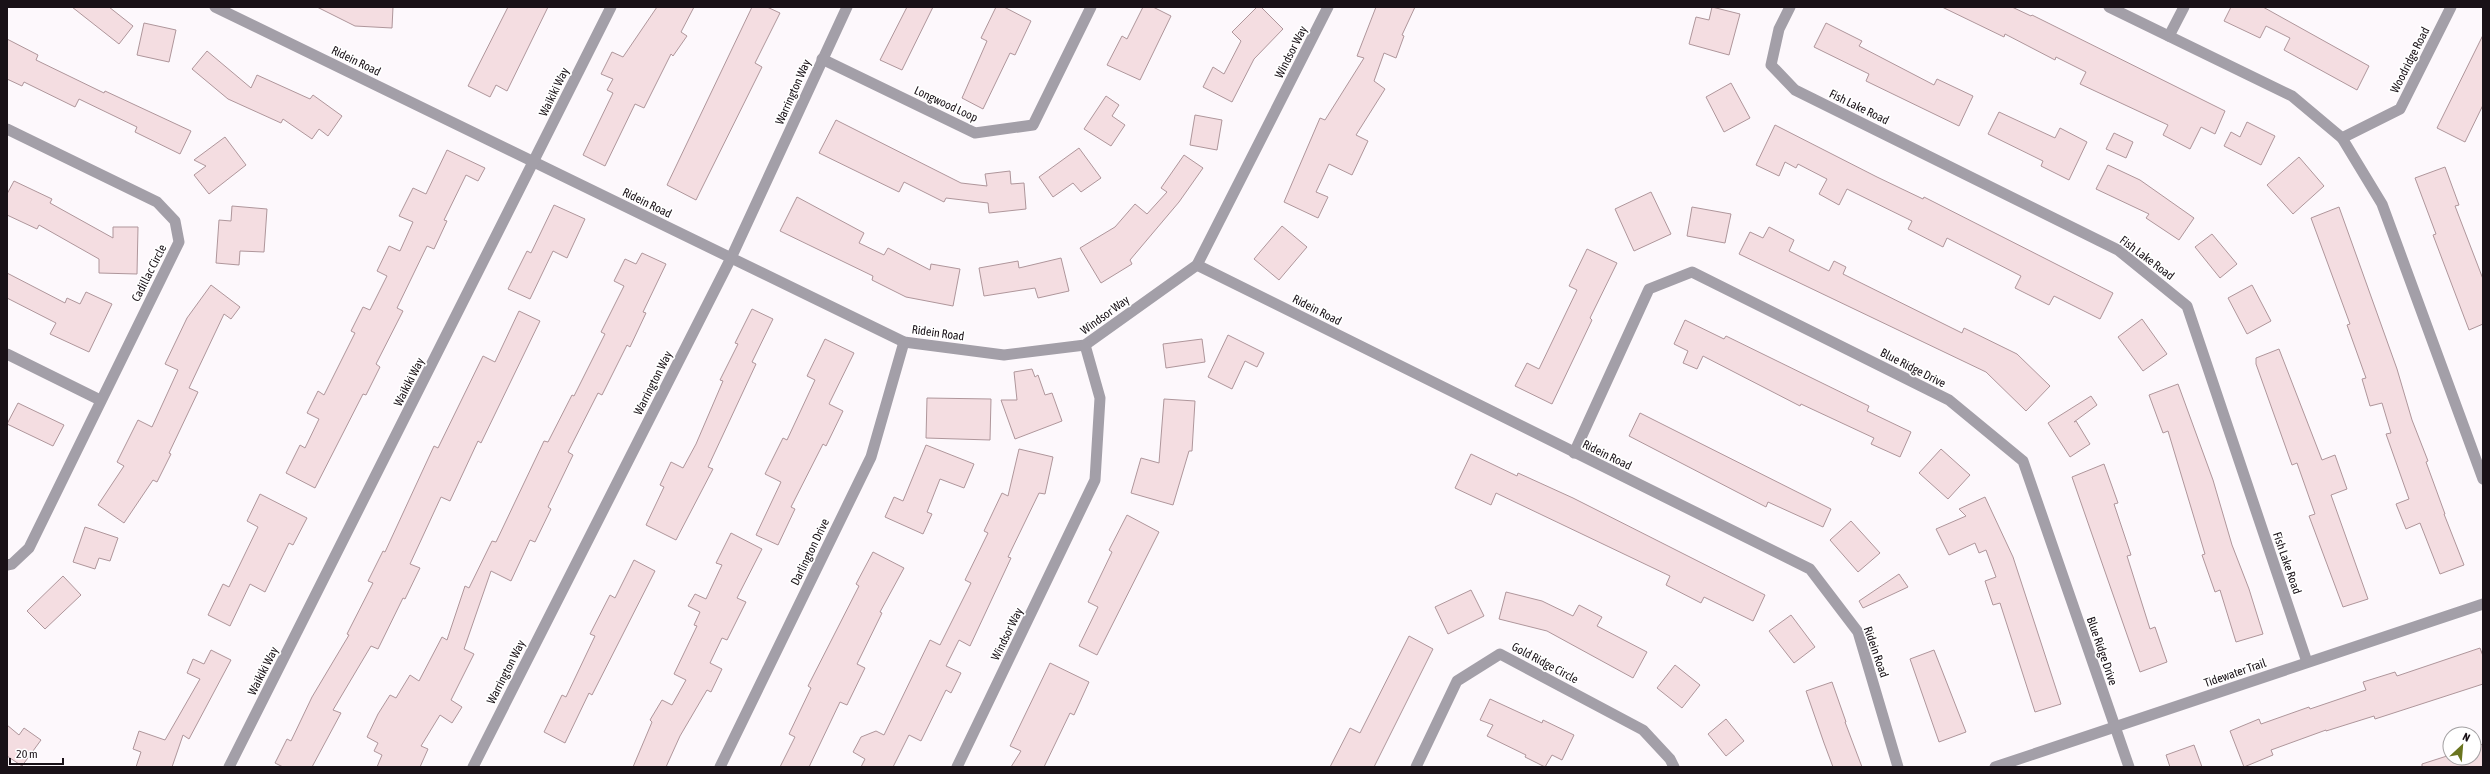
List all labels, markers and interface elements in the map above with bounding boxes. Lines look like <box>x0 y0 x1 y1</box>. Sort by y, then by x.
street label: Windsor Way <box>1272 23 1310 81</box>
street label: Woodridge Road <box>2387 25 2433 95</box>
street label: Ridein Road <box>329 43 383 79</box>
street label: Warrington Way <box>772 57 814 127</box>
street label: Waikiki Way <box>536 65 572 119</box>
street label: Longwood Loop <box>912 83 980 125</box>
street label: Fish Lake Road <box>1827 87 1891 127</box>
street label: Ridein Road <box>620 185 674 221</box>
street label: Fish Lake Road <box>2117 233 2177 283</box>
street label: Cadillac Circle <box>129 242 169 304</box>
street label: Ridein Road <box>1290 292 1344 328</box>
street label: Windsor Way <box>1078 293 1132 337</box>
street label: Ridein Road <box>911 322 965 344</box>
street label: Blue Ridge Drive <box>1878 346 1948 390</box>
street label: Warrington Way <box>631 349 675 417</box>
street label: Waikiki Way <box>391 355 427 409</box>
street label: Ridein Road <box>1580 437 1634 473</box>
street label: Darlington Drive <box>788 516 832 588</box>
street label: Fish Lake Road <box>2270 530 2304 596</box>
street label: Windsor Way <box>988 605 1026 663</box>
street label: Blue Ridge Drive <box>2084 615 2120 687</box>
street label: Ridein Road <box>1861 625 1891 679</box>
street label: Warrington Way <box>484 638 528 706</box>
street label: Gold Ridge Circle <box>1509 640 1581 686</box>
street label: Waikiki Way <box>245 644 281 698</box>
street label: Tidewater Trail <box>2202 656 2269 690</box>
north arrow <box>2442 726 2482 766</box>
text: N <box>2461 730 2472 744</box>
scale bar <box>10 740 63 766</box>
text: 20 m <box>16 747 38 761</box>

